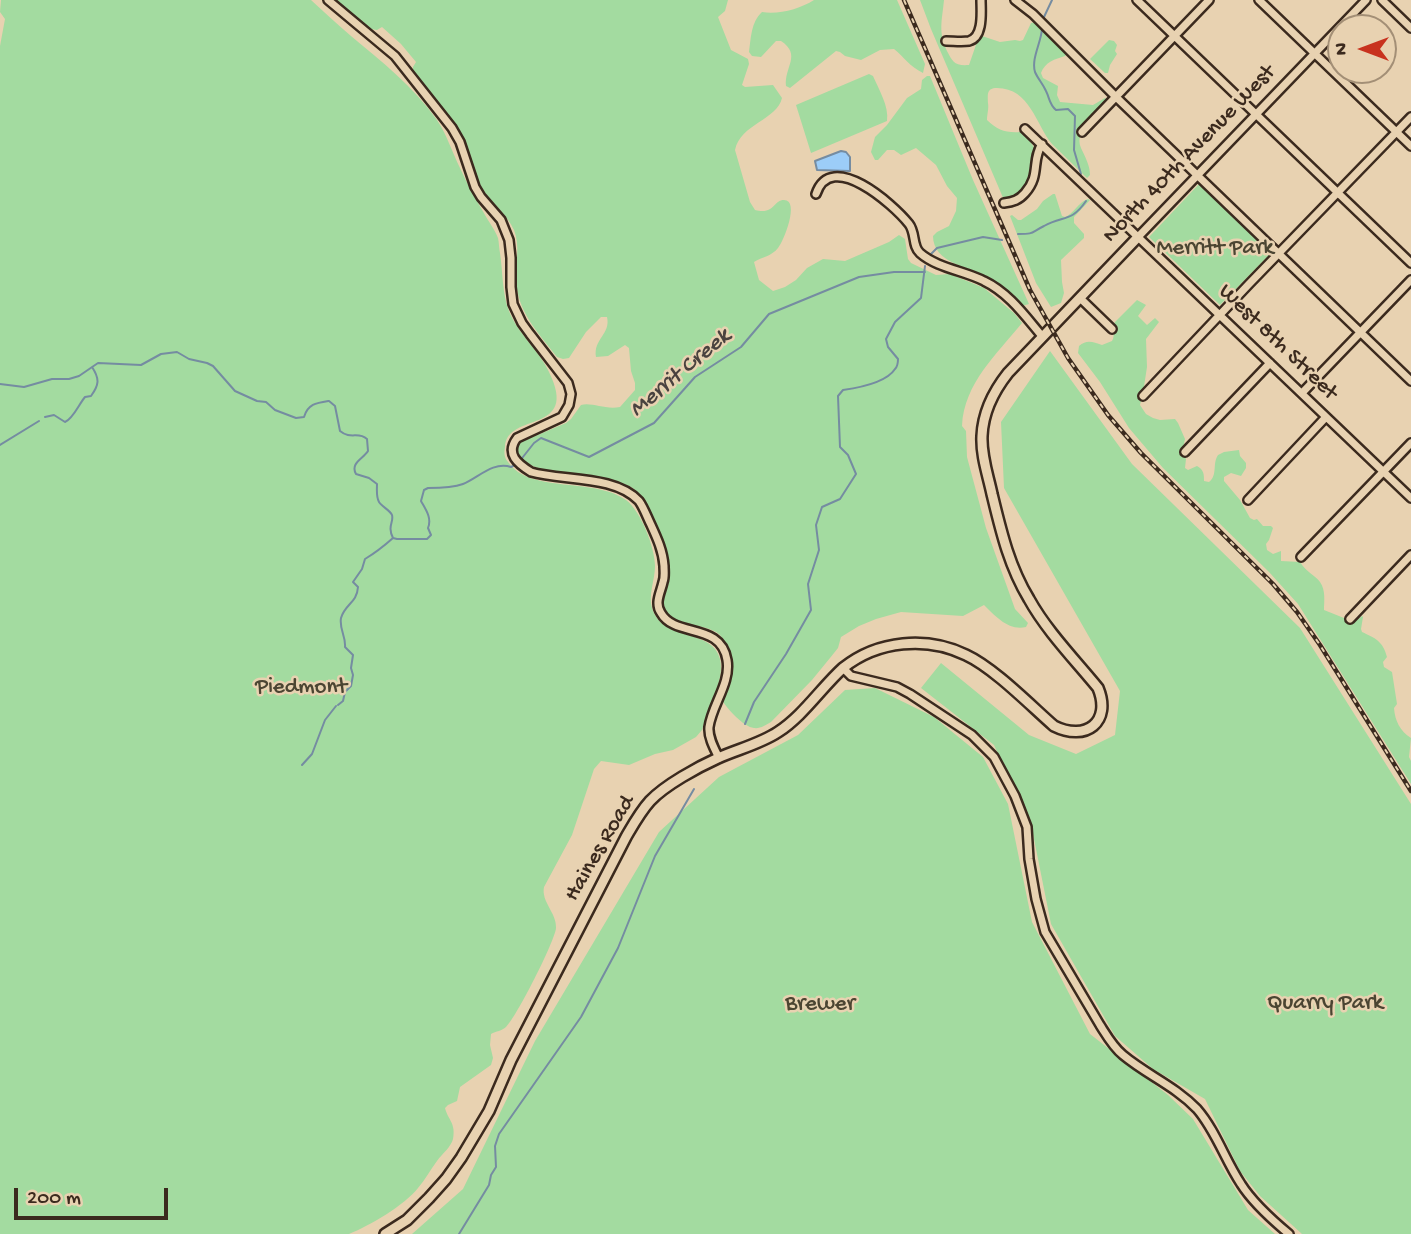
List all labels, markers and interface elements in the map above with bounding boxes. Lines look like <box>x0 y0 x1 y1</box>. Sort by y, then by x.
north arrow <box>1327 14 1397 84</box>
text: N <box>1331 43 1354 55</box>
street label: North 40th Avenue West <box>1098 60 1282 250</box>
park label: Merritt Park <box>1156 235 1274 263</box>
street label: West 8th Street <box>1211 279 1343 407</box>
water label: Merrit Creek <box>624 323 738 425</box>
park label: Piedmont <box>255 674 347 702</box>
street label: Haines Road <box>560 791 642 907</box>
park label: Quarry Park <box>1267 990 1383 1018</box>
park label: Brewer <box>785 991 855 1019</box>
scale bar <box>18 1174 172 1218</box>
text: 200 m <box>27 1187 81 1212</box>

